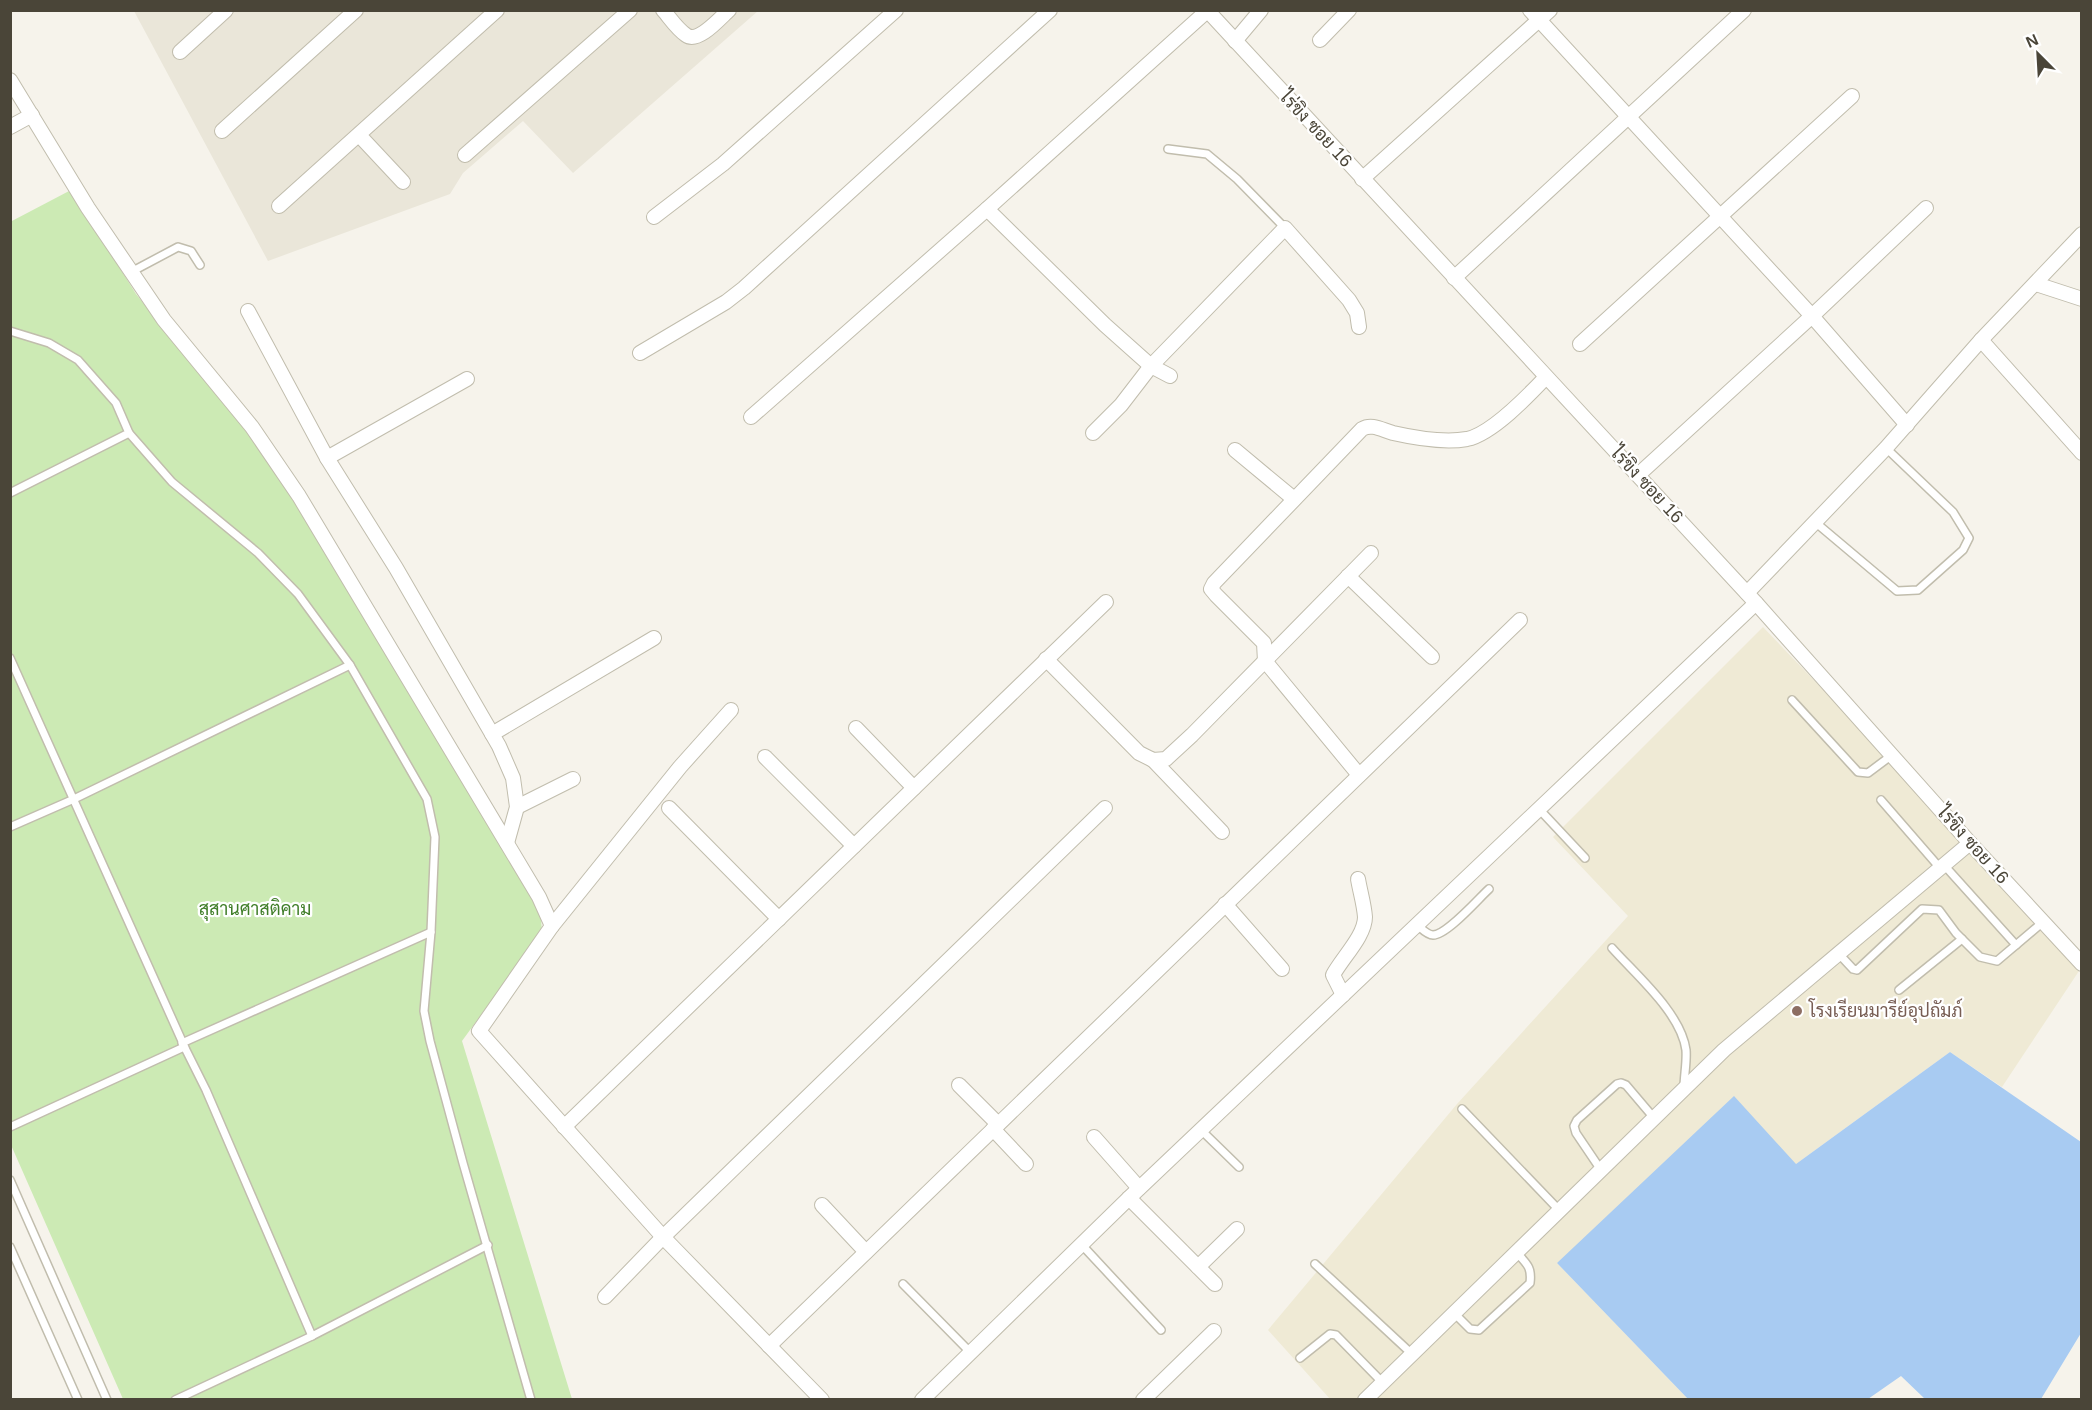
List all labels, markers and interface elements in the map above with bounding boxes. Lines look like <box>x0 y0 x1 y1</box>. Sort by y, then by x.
north arrow <box>2008 24 2068 84</box>
text: N <box>2023 31 2041 51</box>
street label: ไร่ขิง ซอย 16 <box>1274 83 1358 171</box>
street label: ไร่ขิง ซอย 16 <box>1605 439 1689 527</box>
street label: ไร่ขิง ซอย 16 <box>1932 799 2015 888</box>
park label: สุสานศาสติคาม <box>199 898 311 921</box>
place label: โรงเรียนมารีย์อุปถัมภ์ <box>1808 998 1963 1023</box>
marker: โรงเรียนมารีย์อุปถัมภ์ <box>1790 1004 1804 1018</box>

